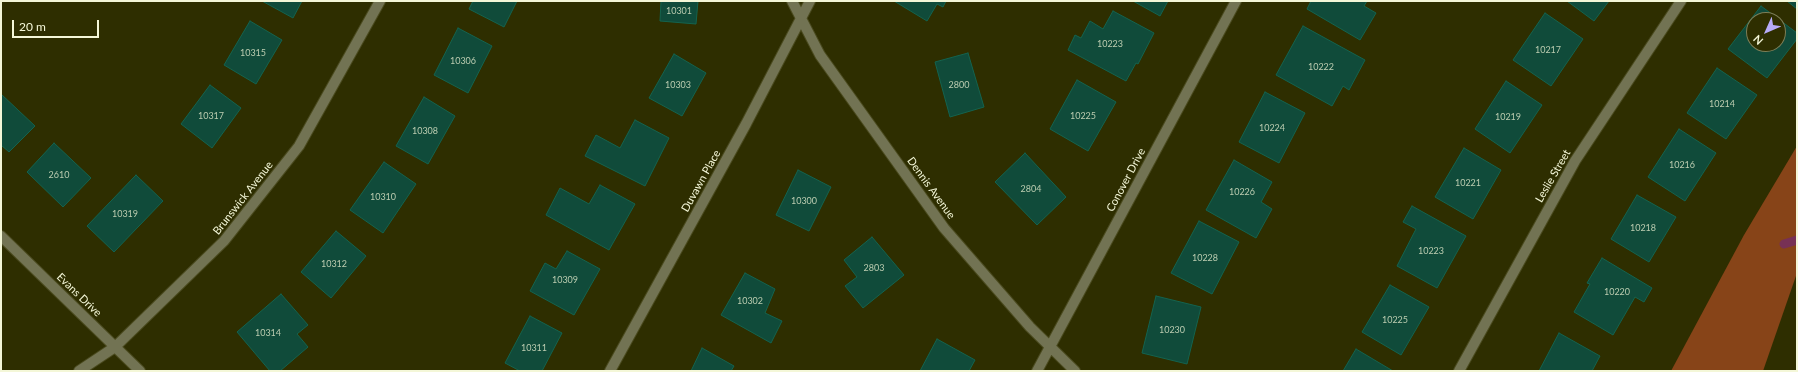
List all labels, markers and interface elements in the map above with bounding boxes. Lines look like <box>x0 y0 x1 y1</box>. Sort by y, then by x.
house number: 10301 <box>666 6 692 16</box>
scale bar <box>14 12 101 38</box>
north arrow <box>1746 12 1786 52</box>
text: 20 m <box>19 19 46 34</box>
text: N <box>1750 33 1765 48</box>
house number: 10223 <box>1097 39 1123 49</box>
house number: 10217 <box>1535 45 1561 55</box>
house number: 10315 <box>240 48 266 58</box>
house number: 10306 <box>450 56 476 66</box>
house number: 10222 <box>1308 62 1334 72</box>
house number: 10303 <box>665 80 691 90</box>
house number: 2800 <box>949 80 969 90</box>
house number: 10214 <box>1709 99 1735 109</box>
house number: 10317 <box>198 111 224 121</box>
house number: 10225 <box>1070 111 1096 121</box>
house number: 10219 <box>1495 112 1521 122</box>
house number: 10224 <box>1259 123 1285 133</box>
house number: 10308 <box>412 126 438 136</box>
street label: Conover Drive <box>1104 146 1148 214</box>
street label: Leslie Street <box>1533 147 1573 205</box>
street label: Duvawn Place <box>679 148 723 214</box>
street label: Dennis Avenue <box>904 155 958 221</box>
street label: Brunswick Avenue <box>210 159 276 237</box>
house number: 10216 <box>1669 160 1695 170</box>
house number: 2610 <box>49 170 69 180</box>
house number: 10221 <box>1455 178 1481 188</box>
house number: 2804 <box>1021 184 1041 194</box>
house number: 10226 <box>1229 187 1255 197</box>
house number: 10310 <box>370 192 396 202</box>
house number: 10300 <box>791 196 817 206</box>
house number: 10319 <box>112 209 138 219</box>
house number: 10218 <box>1630 223 1656 233</box>
house number: 10223 <box>1418 246 1444 256</box>
house number: 10228 <box>1192 253 1218 263</box>
house number: 10312 <box>321 259 347 269</box>
house number: 2803 <box>864 263 884 273</box>
street label: Evans Drive <box>54 270 104 320</box>
house number: 10309 <box>552 275 578 285</box>
house number: 10220 <box>1604 287 1630 297</box>
house number: 10302 <box>737 296 763 306</box>
house number: 10225 <box>1382 315 1408 325</box>
house number: 10230 <box>1159 325 1185 335</box>
house number: 10314 <box>255 328 281 338</box>
house number: 10311 <box>521 343 547 353</box>

